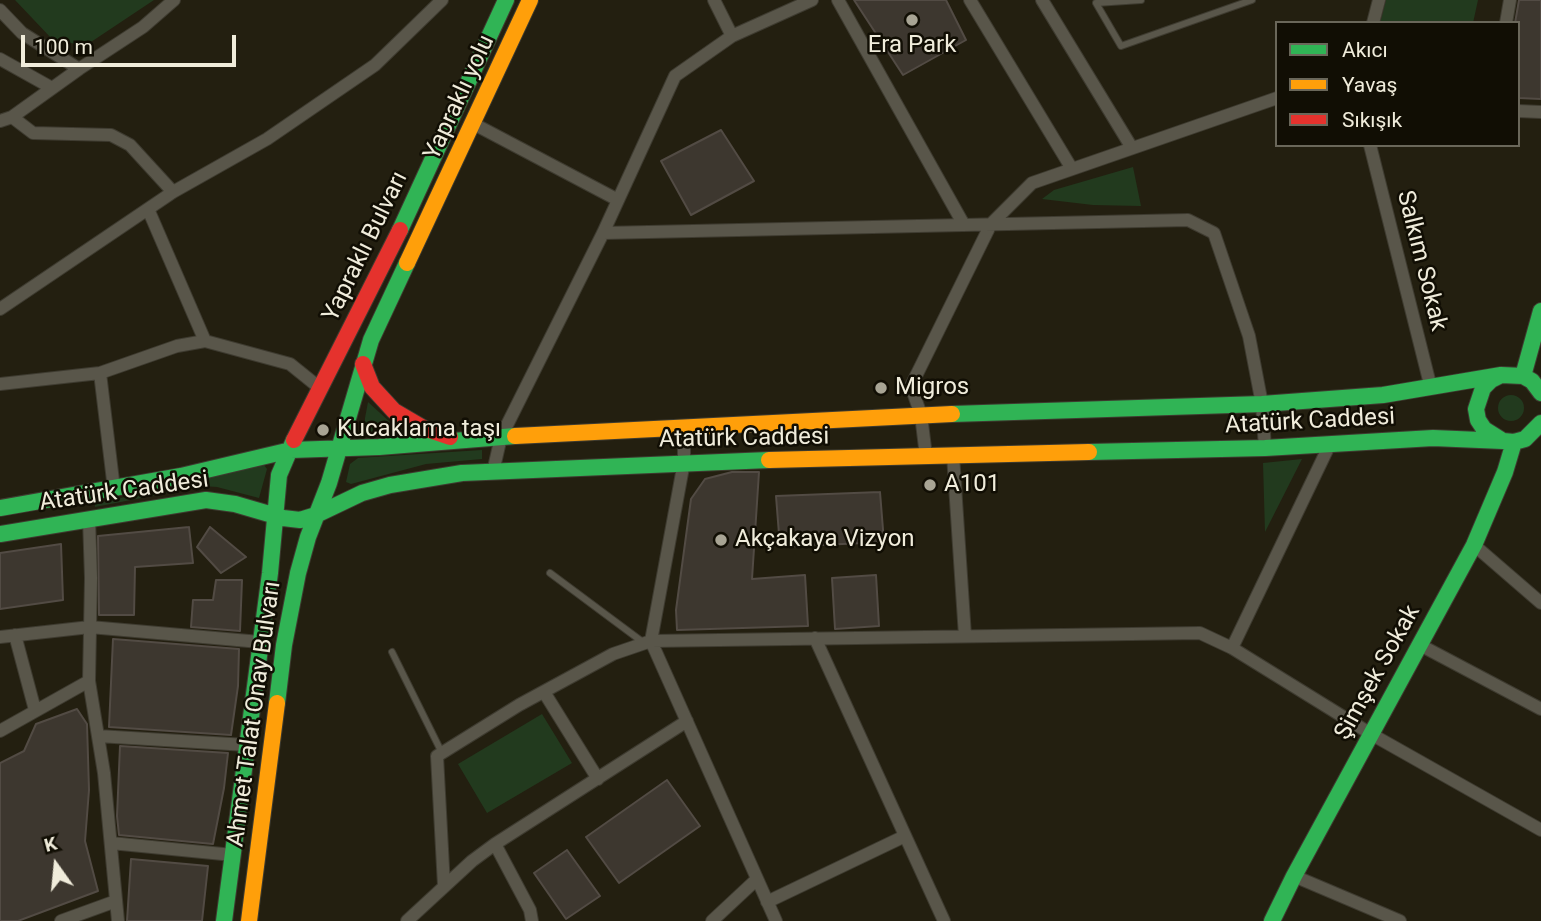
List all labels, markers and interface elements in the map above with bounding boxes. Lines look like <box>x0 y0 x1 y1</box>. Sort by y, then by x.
marker: Era Park <box>904 12 920 28</box>
scale bar <box>24 21 240 65</box>
legend <box>1275 21 1520 147</box>
street label: Yapraklı yolu <box>418 31 502 165</box>
place label: Era Park <box>868 32 956 60</box>
text: 100 m <box>34 35 93 59</box>
text: Akıcı <box>1342 38 1388 62</box>
text: Yavaş <box>1342 73 1397 97</box>
text: Sıkışık <box>1342 108 1402 132</box>
street label: Yapraklı Bulvarı <box>317 167 415 327</box>
street label: Salkım Sokak <box>1390 188 1452 334</box>
place label: Migros <box>895 374 969 402</box>
marker: Migros <box>873 380 889 396</box>
street label: Atatürk Caddesi <box>1224 403 1396 441</box>
place label: Kucaklama taşı <box>337 416 501 444</box>
marker: Kucaklama taşı <box>315 422 331 438</box>
street label: Atatürk Caddesi <box>659 423 829 455</box>
street label: Atatürk Caddesi <box>38 466 210 518</box>
place label: A101 <box>944 471 1000 499</box>
marker: A101 <box>922 477 938 493</box>
place label: Akçakaya Vizyon <box>735 526 915 554</box>
marker: Akçakaya Vizyon <box>713 532 729 548</box>
street label: Ahmet Talat Onay Bulvarı <box>222 579 288 849</box>
street label: Şimşek Sokak <box>1329 601 1427 745</box>
north arrow <box>21 830 91 900</box>
text: K <box>42 832 59 857</box>

